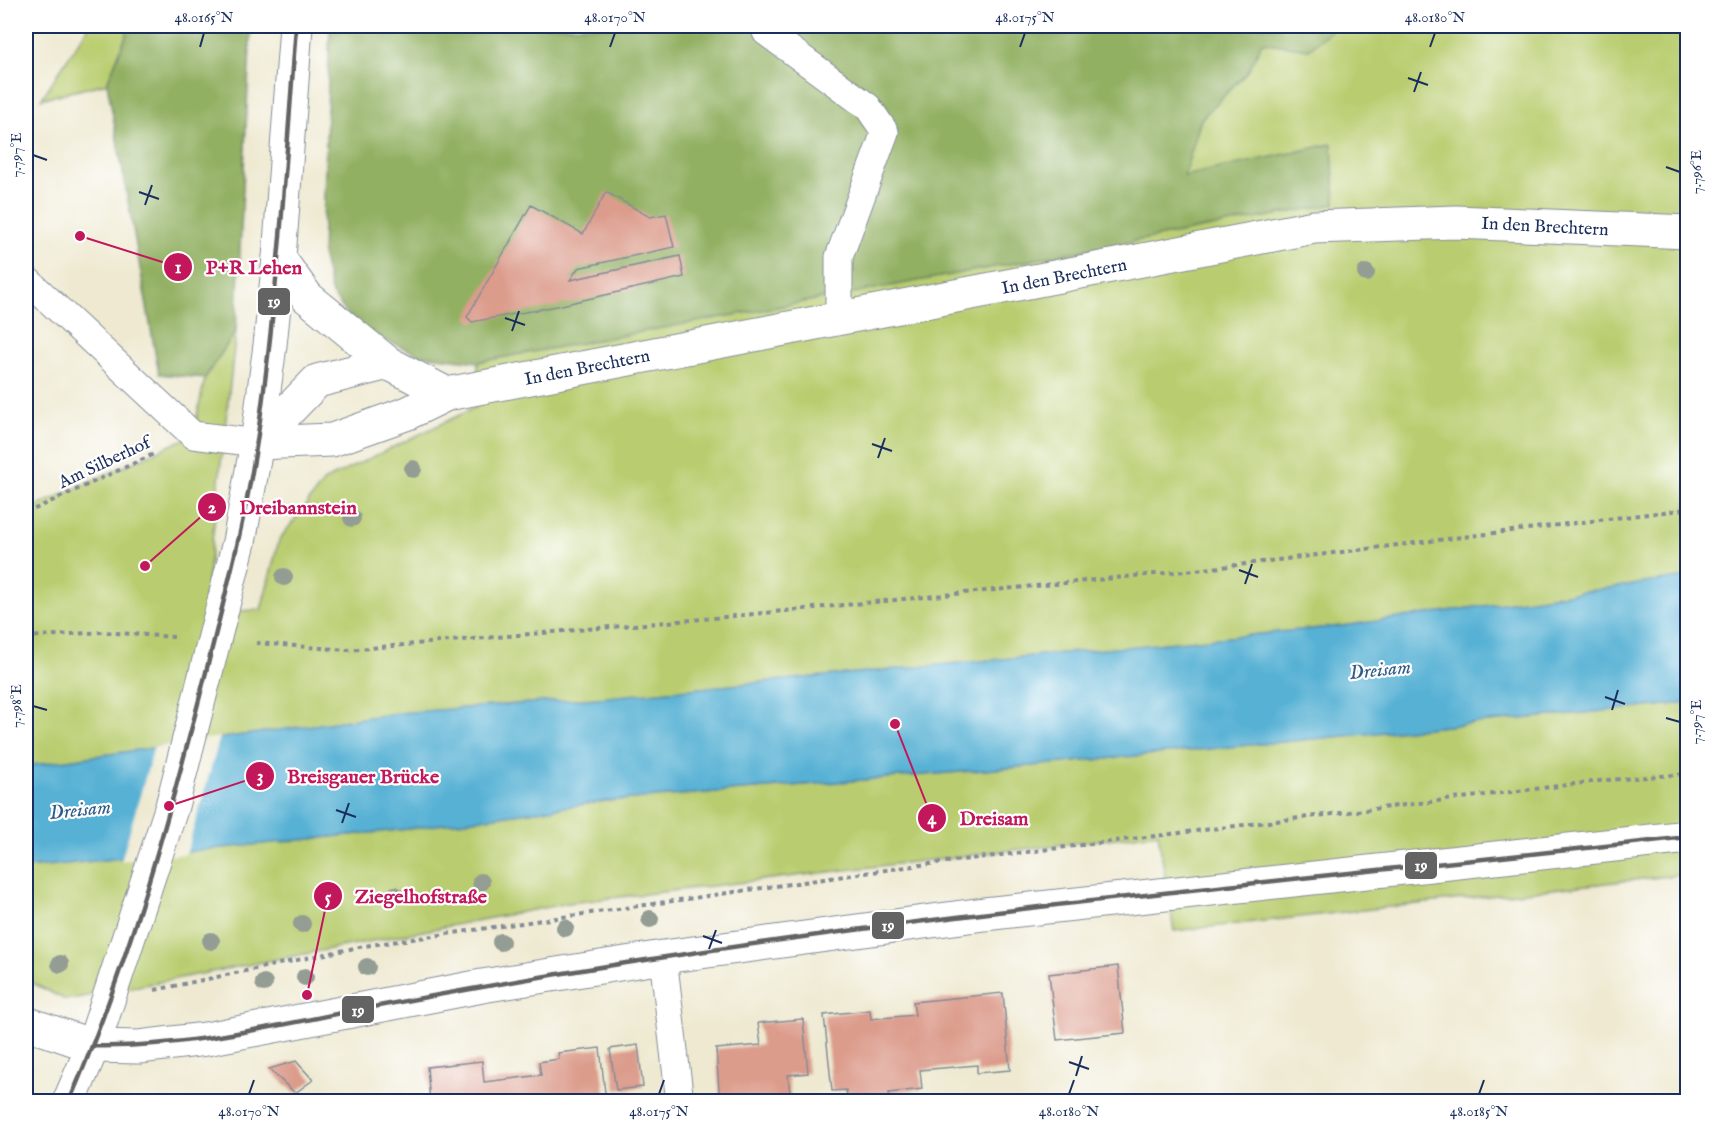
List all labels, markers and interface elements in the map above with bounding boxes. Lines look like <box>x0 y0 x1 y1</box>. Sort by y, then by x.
text: 48.0165°N <box>175 8 233 27</box>
text: 48.0170°N <box>584 8 646 27</box>
text: 48.0175°N <box>995 8 1055 27</box>
text: 48.0180°N <box>1405 8 1465 27</box>
text: 7.797°E <box>7 132 26 178</box>
text: 7.796°E <box>1687 150 1706 194</box>
street label: In den Brechtern <box>1481 213 1610 242</box>
callout: P+R Lehen <box>163 248 314 286</box>
street label: In den Brechtern <box>1000 254 1129 301</box>
text: P+R Lehen <box>206 256 302 281</box>
text: 1 <box>175 257 182 280</box>
line badge: 19 <box>257 287 291 316</box>
text: 19 <box>268 293 280 313</box>
street label: In den Brechtern <box>523 345 652 392</box>
street label: Am Silberhof <box>54 431 158 495</box>
callout: Dreibannstein <box>197 488 369 526</box>
text: Dreibannstein <box>239 496 357 521</box>
text: 2 <box>208 497 217 520</box>
water label: Dreisam <box>1348 655 1412 686</box>
text: 7.798°E <box>7 684 26 728</box>
text: 7.797°E <box>1687 699 1706 745</box>
callout: Breisgauer Brücke <box>245 757 451 795</box>
text: Breisgauer Brücke <box>287 765 440 790</box>
text: 3 <box>257 766 263 789</box>
water label: Dreisam <box>48 795 112 826</box>
callout: Dreisam <box>917 799 1041 837</box>
text: Dreisam <box>959 807 1029 832</box>
text: 4 <box>928 808 938 831</box>
line badge: 19 <box>1404 851 1438 880</box>
text: 19 <box>1415 857 1427 877</box>
callout: Ziegelhofstraße <box>313 877 499 915</box>
text: Ziegelhofstraße <box>355 885 488 910</box>
text: 5 <box>325 887 332 910</box>
line badge: 19 <box>871 911 905 940</box>
text: 19 <box>882 917 894 937</box>
line badge: 19 <box>341 995 375 1024</box>
text: 19 <box>352 1002 364 1022</box>
text: 48.0170°N <box>218 1102 280 1121</box>
text: 48.0175°N <box>629 1102 689 1121</box>
text: 48.0180°N <box>1039 1102 1099 1121</box>
text: 48.0185°N <box>1450 1102 1508 1121</box>

